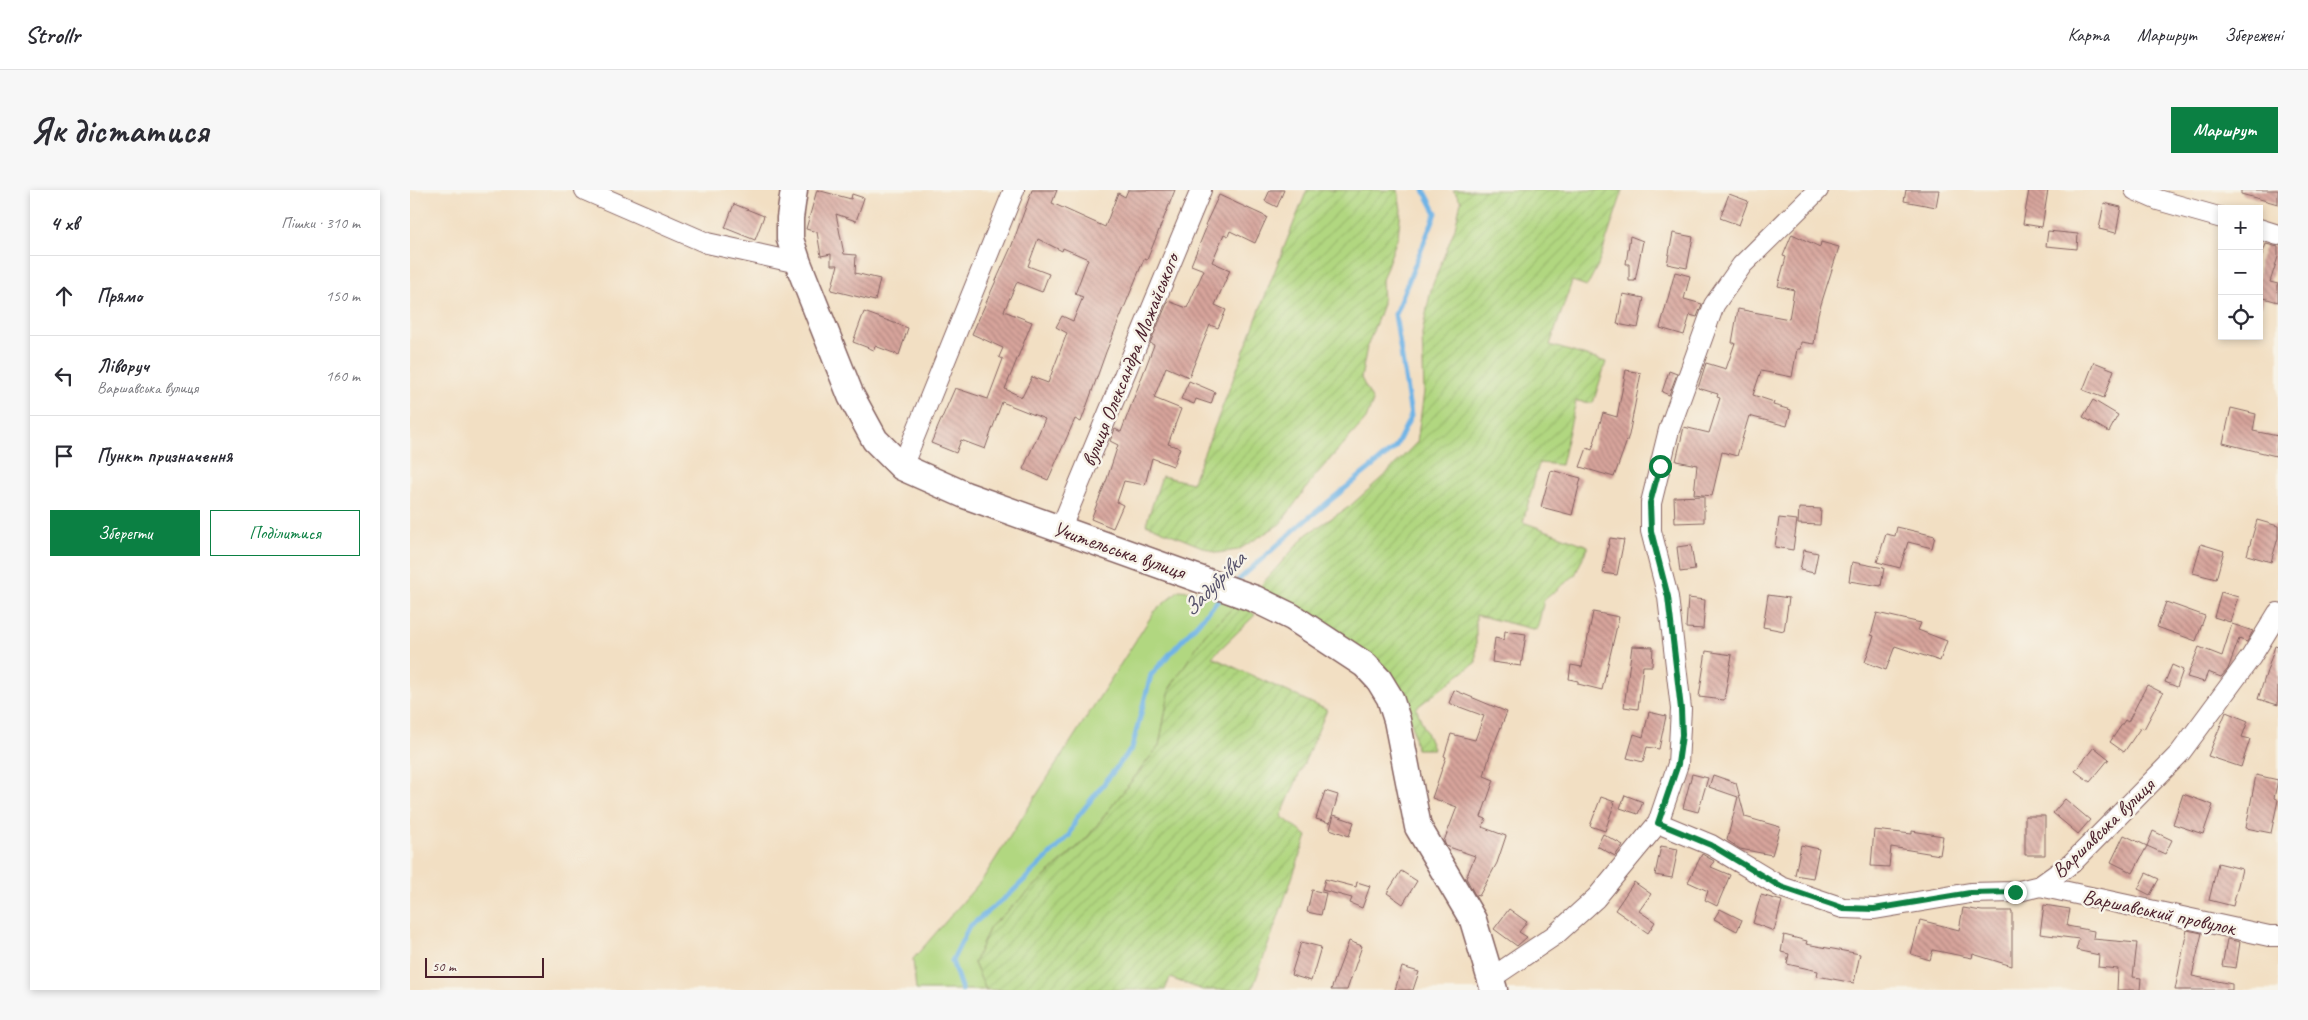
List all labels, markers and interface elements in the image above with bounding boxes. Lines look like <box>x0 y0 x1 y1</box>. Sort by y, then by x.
text: Strollr <box>25 20 80 50</box>
text: Карта <box>2068 24 2109 46</box>
text: Маршрут <box>2137 24 2196 46</box>
text: Збережені <box>2224 24 2283 46</box>
button: Маршрут <box>2171 107 2278 153</box>
text: Як дістатися <box>30 108 208 153</box>
map controls <box>2218 205 2263 340</box>
button: + <box>2218 205 2263 250</box>
text: 4 хв <box>50 210 79 236</box>
text: Пішки · 310 m <box>281 213 360 233</box>
street label: вулиця Олександра Можайського <box>1075 247 1186 470</box>
button: − <box>2218 250 2263 295</box>
icon: ahead <box>50 282 78 310</box>
text: Прямо <box>97 284 142 308</box>
text: 150 m <box>326 286 360 306</box>
button: locate <box>2218 295 2263 340</box>
text: Ліворуч <box>97 354 149 378</box>
icon: left <box>50 362 78 390</box>
text: 160 m <box>326 366 360 386</box>
text: Варшавська вулиця <box>97 378 198 398</box>
icon: arrive <box>50 442 78 470</box>
text: Пункт призначення <box>97 444 232 468</box>
route start <box>1649 455 1672 478</box>
button: Зберегти <box>50 510 200 556</box>
button: Поділитися <box>210 510 360 556</box>
street label: Учительська вулиця <box>1050 515 1190 585</box>
water label: Задубрівка <box>1176 544 1253 622</box>
street label: Варшавська вулиця <box>2046 771 2161 884</box>
route end <box>2004 881 2027 904</box>
street label: Варшавський провулок <box>2080 883 2240 941</box>
scale bar <box>425 955 544 978</box>
text: 50 m <box>432 958 456 975</box>

